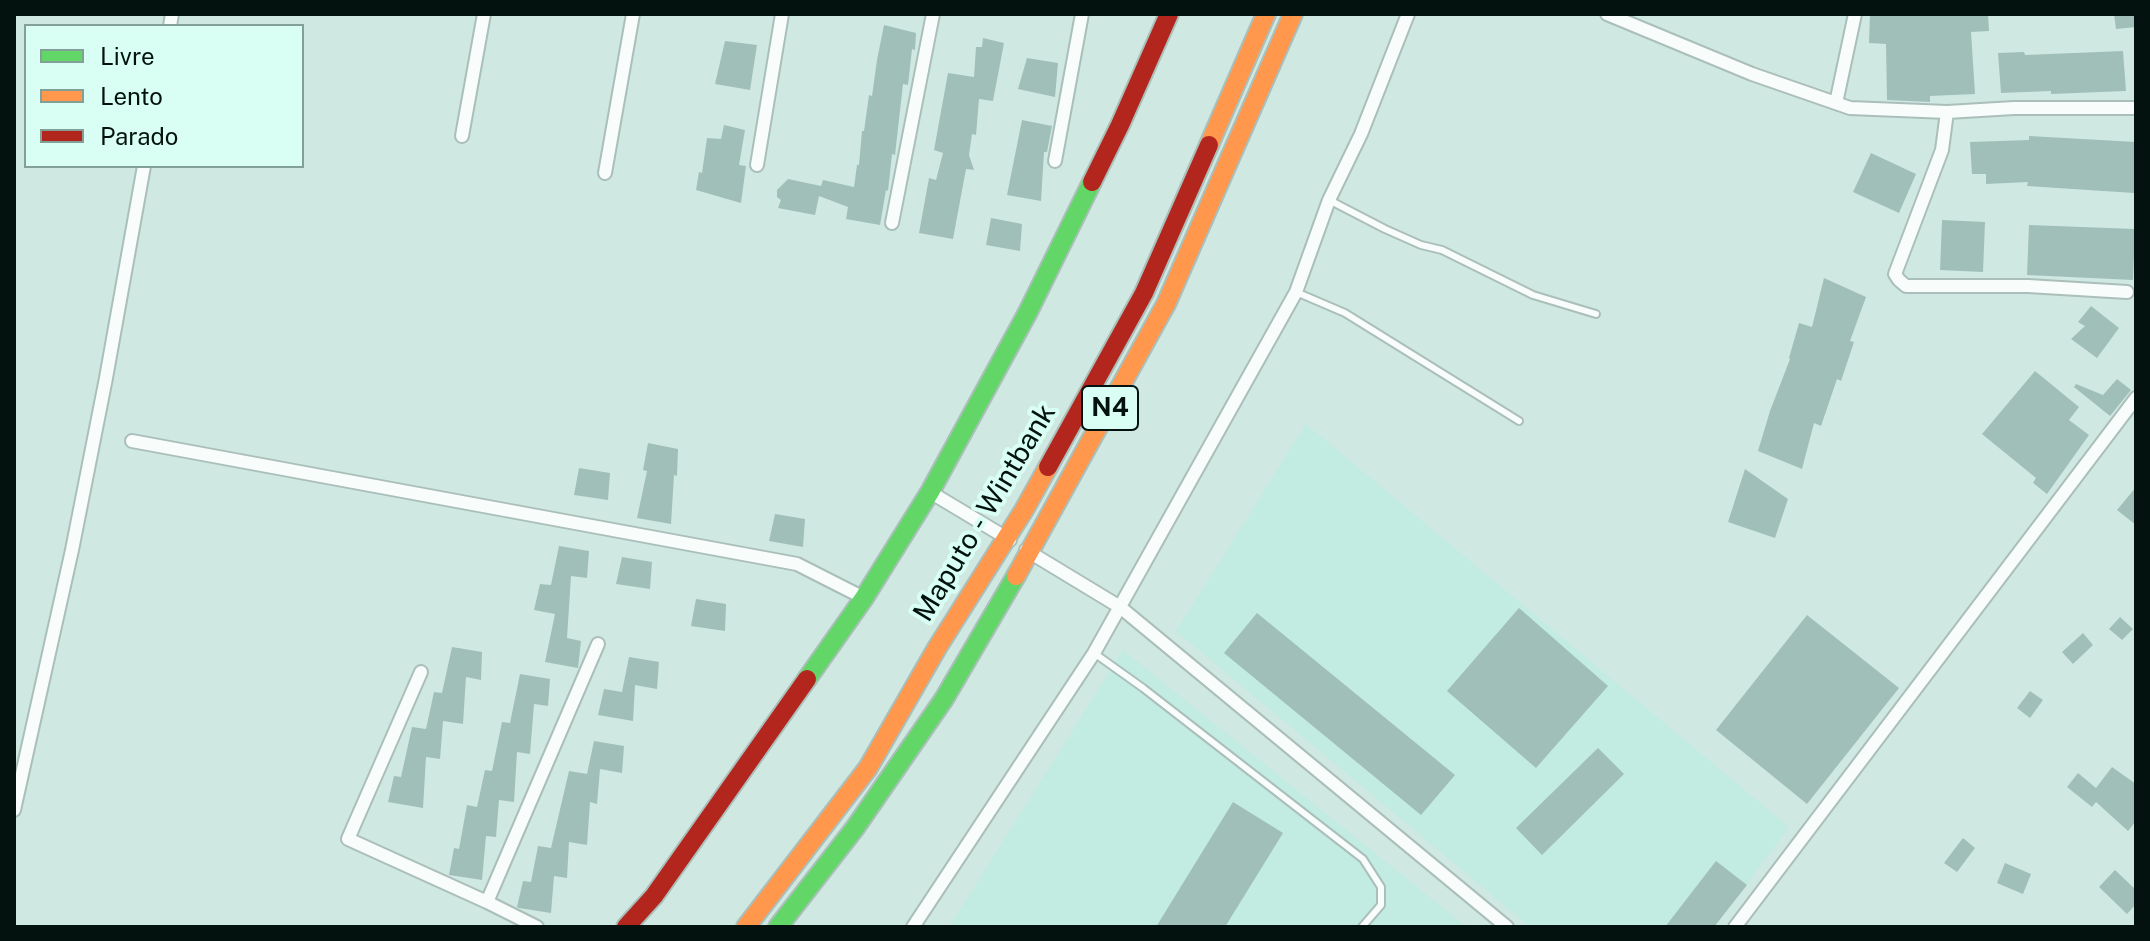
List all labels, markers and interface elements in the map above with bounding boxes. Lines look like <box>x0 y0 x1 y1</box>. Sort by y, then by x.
legend <box>24 24 304 168</box>
text: Livre <box>100 42 155 70</box>
text: Lento <box>100 82 163 110</box>
text: Parado <box>100 122 178 150</box>
road number: N4 <box>1082 386 1138 430</box>
street label: Maputo - Wintbank <box>907 398 1063 628</box>

